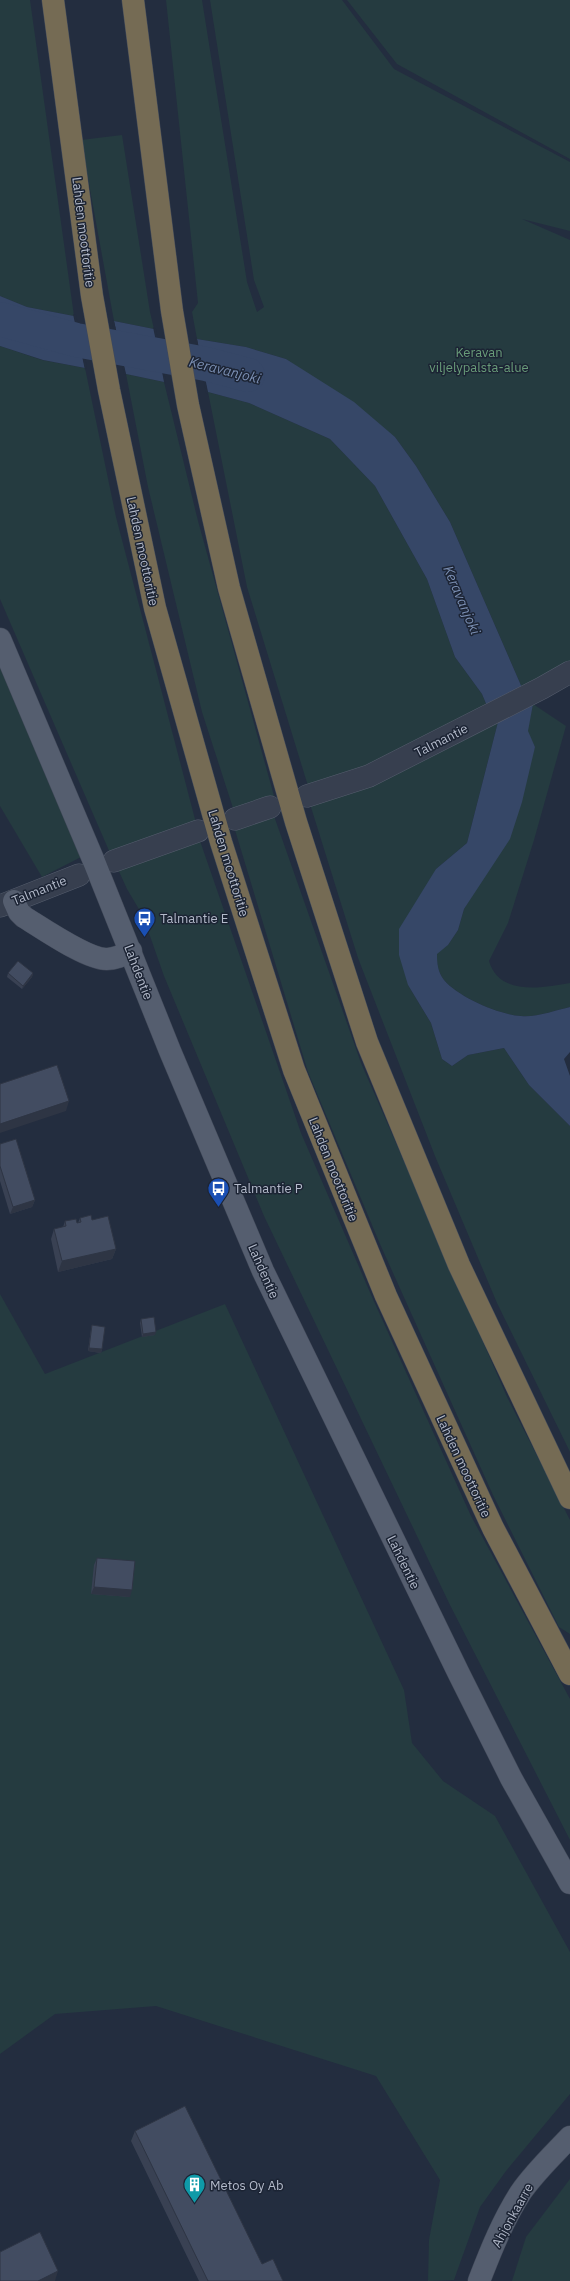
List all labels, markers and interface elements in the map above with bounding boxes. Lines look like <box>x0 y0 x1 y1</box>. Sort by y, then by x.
street label: Lahden moottoritie <box>68 176 99 288</box>
park label: Keravan viljelypalsta-alue <box>429 344 529 376</box>
water label: Keravanjoki <box>187 352 263 388</box>
street label: Lahden moottoritie <box>123 495 162 607</box>
water label: Keravanjoki <box>439 563 485 637</box>
street label: Talmantie <box>412 720 471 761</box>
street label: Lahden moottoritie <box>204 808 253 919</box>
street label: Talmantie <box>9 872 69 909</box>
bus stop icon: Talmantie E <box>132 905 158 938</box>
place label: Talmantie E <box>160 910 228 927</box>
street label: Lahdentie <box>120 942 157 1002</box>
street label: Lahden moottoritie <box>305 1115 362 1224</box>
bus stop icon: Talmantie P <box>205 1175 231 1208</box>
place label: Talmantie P <box>234 1180 303 1197</box>
street label: Lahdentie <box>244 1241 283 1301</box>
street label: Lahden moottoritie <box>432 1412 495 1520</box>
street label: Lahdentie <box>383 1532 424 1592</box>
building icon: Metos Oy Ab <box>181 2172 207 2205</box>
place label: Metos Oy Ab <box>210 2177 284 2194</box>
street label: Ahjonkaarre <box>488 2180 537 2250</box>

